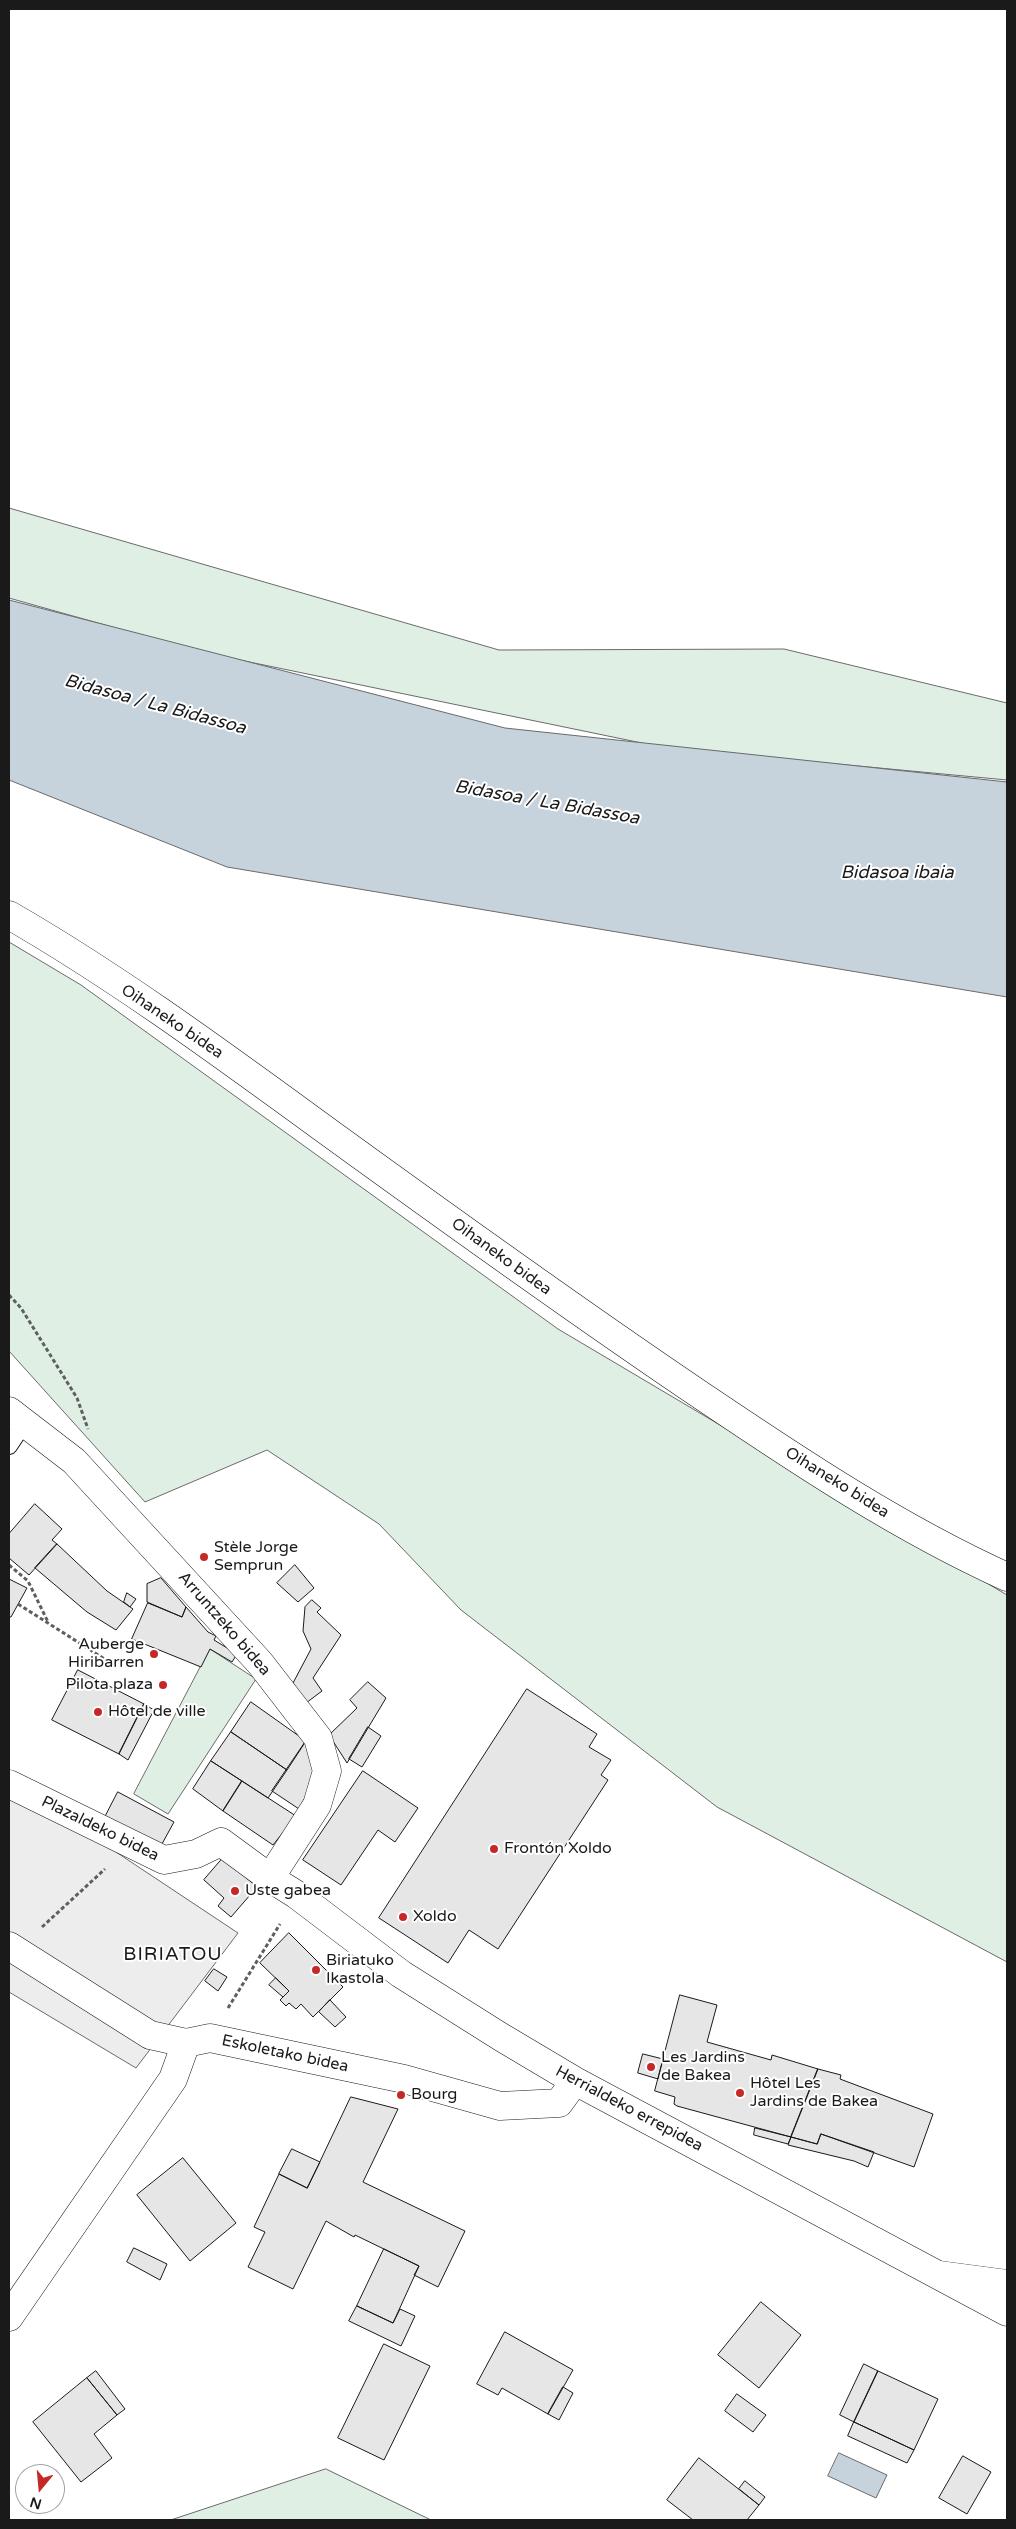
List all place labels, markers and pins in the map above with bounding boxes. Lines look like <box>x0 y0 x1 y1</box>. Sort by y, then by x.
place label: Stèle Jorge Semprun <box>214 1538 298 1576</box>
marker: Stèle Jorge Semprun <box>198 1551 210 1563</box>
place label: Auberge Hiribarren <box>68 1635 144 1673</box>
marker: Auberge Hiribarren <box>148 1648 160 1660</box>
place label: Pilota plaza <box>65 1675 153 1695</box>
marker: Pilota plaza <box>157 1679 169 1691</box>
place label: Hôtel de ville <box>108 1702 206 1722</box>
marker: Hôtel de ville <box>92 1706 104 1718</box>
place label: Frontón Xoldo <box>504 1839 612 1859</box>
marker: Frontón Xoldo <box>488 1843 500 1855</box>
place label: Uste gabea <box>245 1881 331 1901</box>
marker: Uste gabea <box>229 1885 241 1897</box>
place label: Xoldo <box>413 1907 457 1927</box>
marker: Xoldo <box>397 1911 409 1923</box>
place label: Biriatuko Ikastola <box>326 1951 394 1989</box>
marker: Biriatuko Ikastola <box>310 1964 322 1976</box>
place label: Les Jardins de Bakea <box>661 2048 745 2086</box>
marker: Les Jardins de Bakea <box>645 2061 657 2073</box>
place label: Hôtel Les Jardins de Bakea <box>750 2074 878 2112</box>
place label: Bourg <box>411 2085 457 2105</box>
marker: Hôtel Les Jardins de Bakea <box>734 2087 746 2099</box>
marker: Bourg <box>395 2089 407 2101</box>

